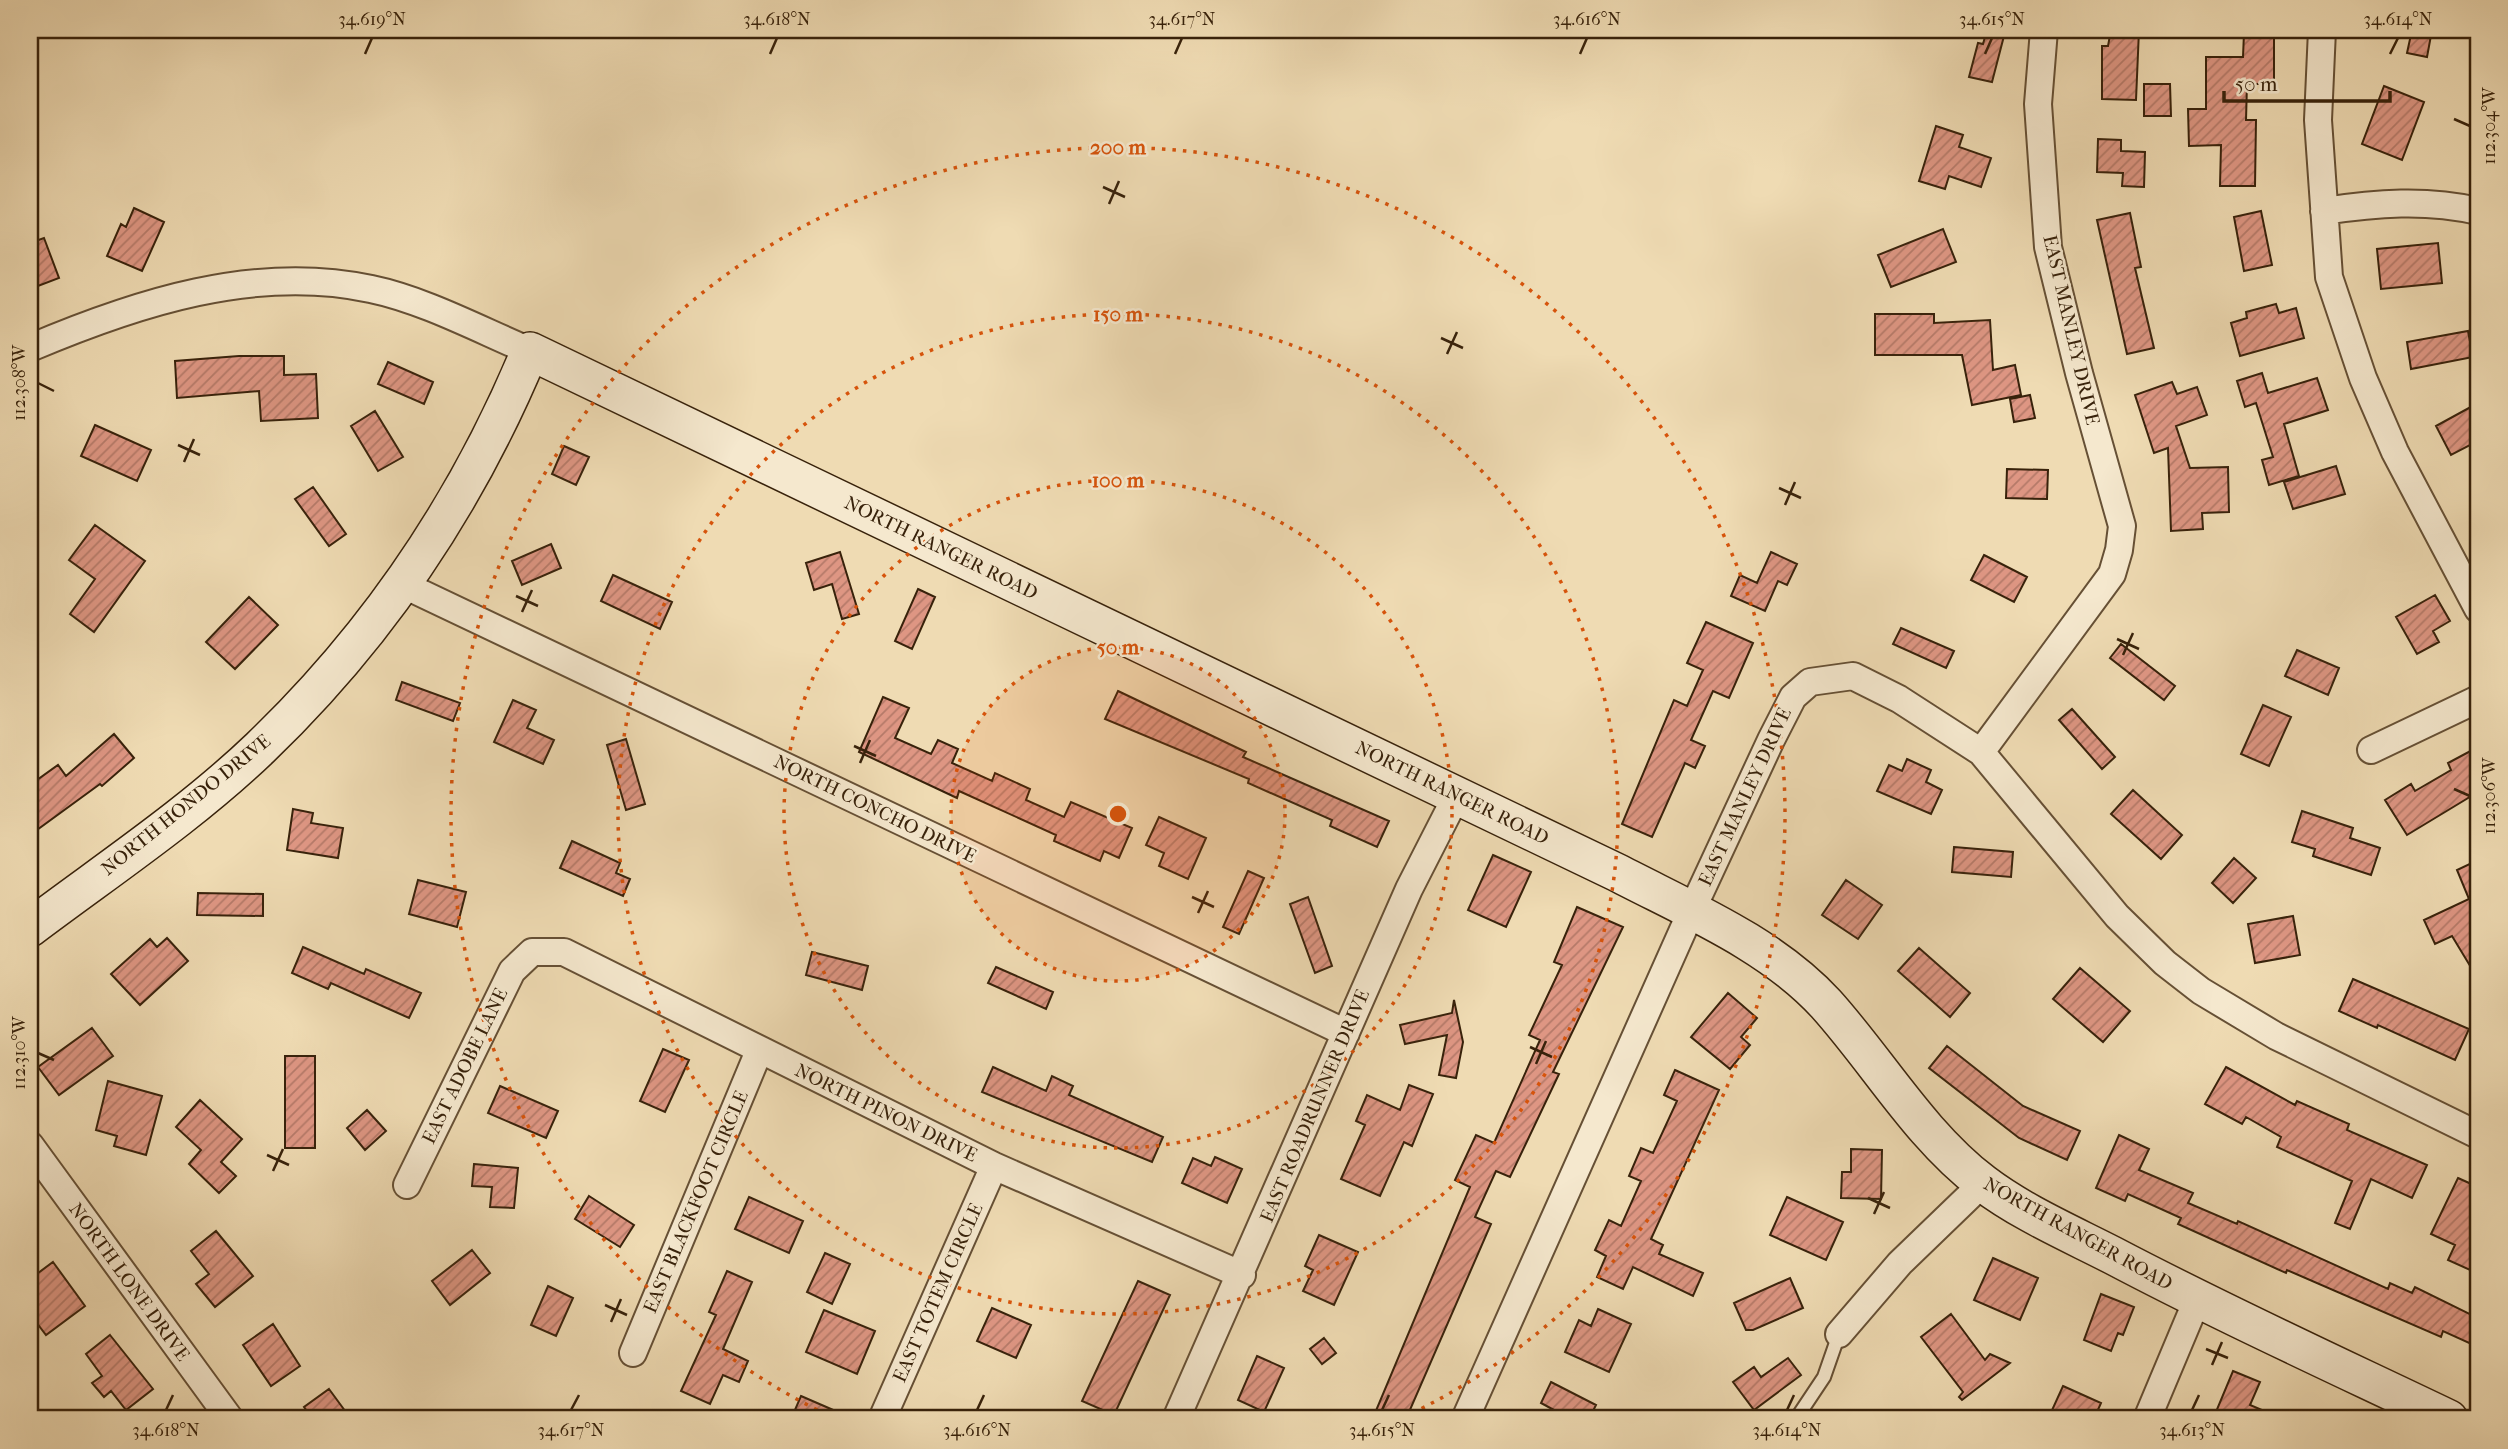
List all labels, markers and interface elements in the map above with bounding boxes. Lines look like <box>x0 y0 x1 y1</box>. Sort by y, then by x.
text: 34.619°N <box>338 9 406 30</box>
text: 34.618°N <box>743 9 811 30</box>
text: 34.617°N <box>1149 9 1216 30</box>
text: 34.616°N <box>1553 9 1621 30</box>
text: 34.615°N <box>1959 9 2025 30</box>
text: 34.614°N <box>2364 9 2433 30</box>
scale bar <box>2224 60 2391 104</box>
text: 50 m <box>2235 72 2278 96</box>
text: 112.304°W <box>2479 86 2500 165</box>
text: 200 m <box>1090 135 1147 159</box>
street label: EAST MANLEY DRIVE <box>2038 233 2104 428</box>
text: 150 m <box>1093 302 1144 326</box>
text: 112.308°W <box>9 344 30 421</box>
text: 100 m <box>1092 468 1145 492</box>
street label: NORTH RANGER ROAD <box>841 492 1041 604</box>
text: 50 m <box>1097 635 1140 659</box>
street label: EAST MANLEY DRIVE <box>1694 704 1796 890</box>
street label: NORTH HONDO DRIVE <box>97 730 275 880</box>
street label: NORTH RANGER ROAD <box>1352 737 1552 849</box>
street label: NORTH CONCHO DRIVE <box>770 750 980 868</box>
text: 112.306°W <box>2479 756 2500 834</box>
centre of rings <box>1106 802 1130 826</box>
street label: EAST ADOBE LANE <box>418 984 512 1147</box>
street label: EAST ROADRUNNER DRIVE <box>1256 986 1374 1226</box>
text: 112.310°W <box>9 1015 30 1090</box>
street label: NORTH PINON DRIVE <box>791 1059 981 1167</box>
street label: EAST BLACKFOOT CIRCLE <box>639 1087 753 1317</box>
street label: NORTH RANGER ROAD <box>1980 1173 2176 1295</box>
street label: NORTH LONE DRIVE <box>64 1199 194 1366</box>
street label: EAST TOTEM CIRCLE <box>889 1200 988 1386</box>
text: 34.618°N <box>132 1420 200 1441</box>
text: 34.617°N <box>538 1420 605 1441</box>
text: 34.616°N <box>943 1420 1011 1441</box>
text: 34.615°N <box>1349 1420 1415 1441</box>
text: 34.614°N <box>1753 1420 1822 1441</box>
text: 34.613°N <box>2159 1420 2225 1441</box>

